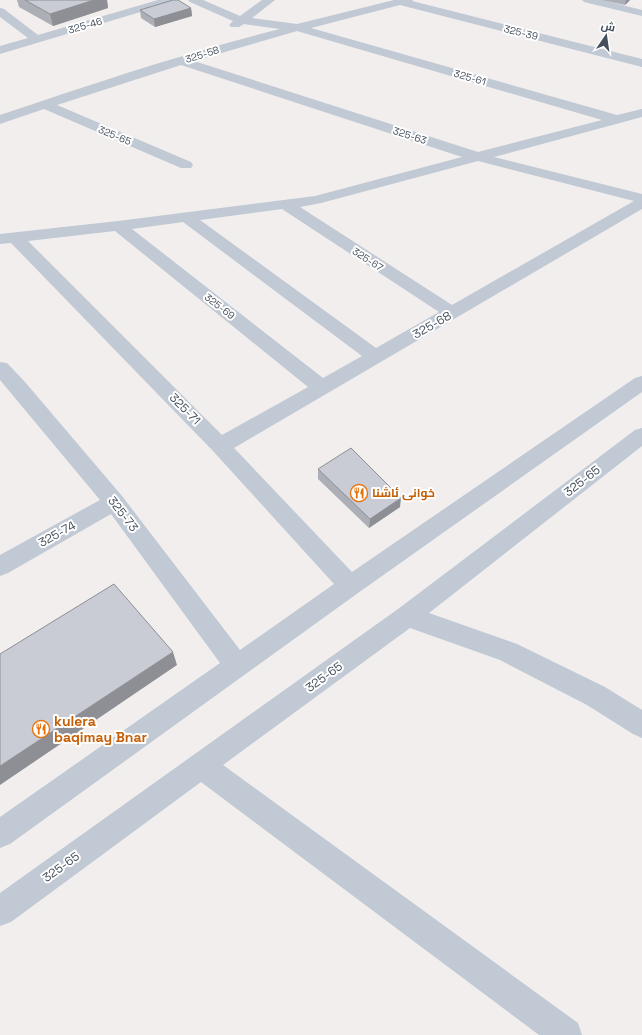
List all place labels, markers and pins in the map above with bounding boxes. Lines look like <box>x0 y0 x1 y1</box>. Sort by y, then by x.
restaurant icon: خوانى ئاشنا <box>349 483 369 503</box>
place label: خوانى ئاشنا <box>372 485 435 501</box>
place label: kulera baqimay Bnar <box>54 712 148 746</box>
restaurant icon: kulera baqimay Bnar <box>31 719 51 739</box>

